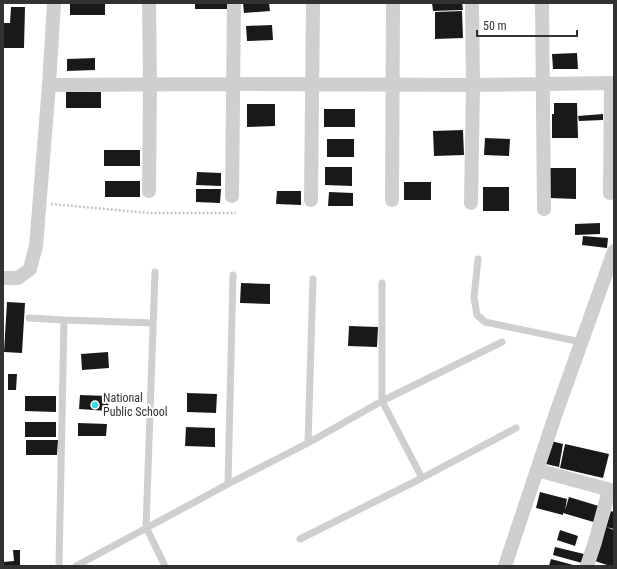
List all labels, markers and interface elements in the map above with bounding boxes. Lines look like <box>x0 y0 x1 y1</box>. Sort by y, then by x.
scale bar <box>477 12 577 38</box>
text: 50 m <box>483 19 507 33</box>
place label: National Public School <box>103 391 168 419</box>
marker: National Public School <box>90 400 100 410</box>

